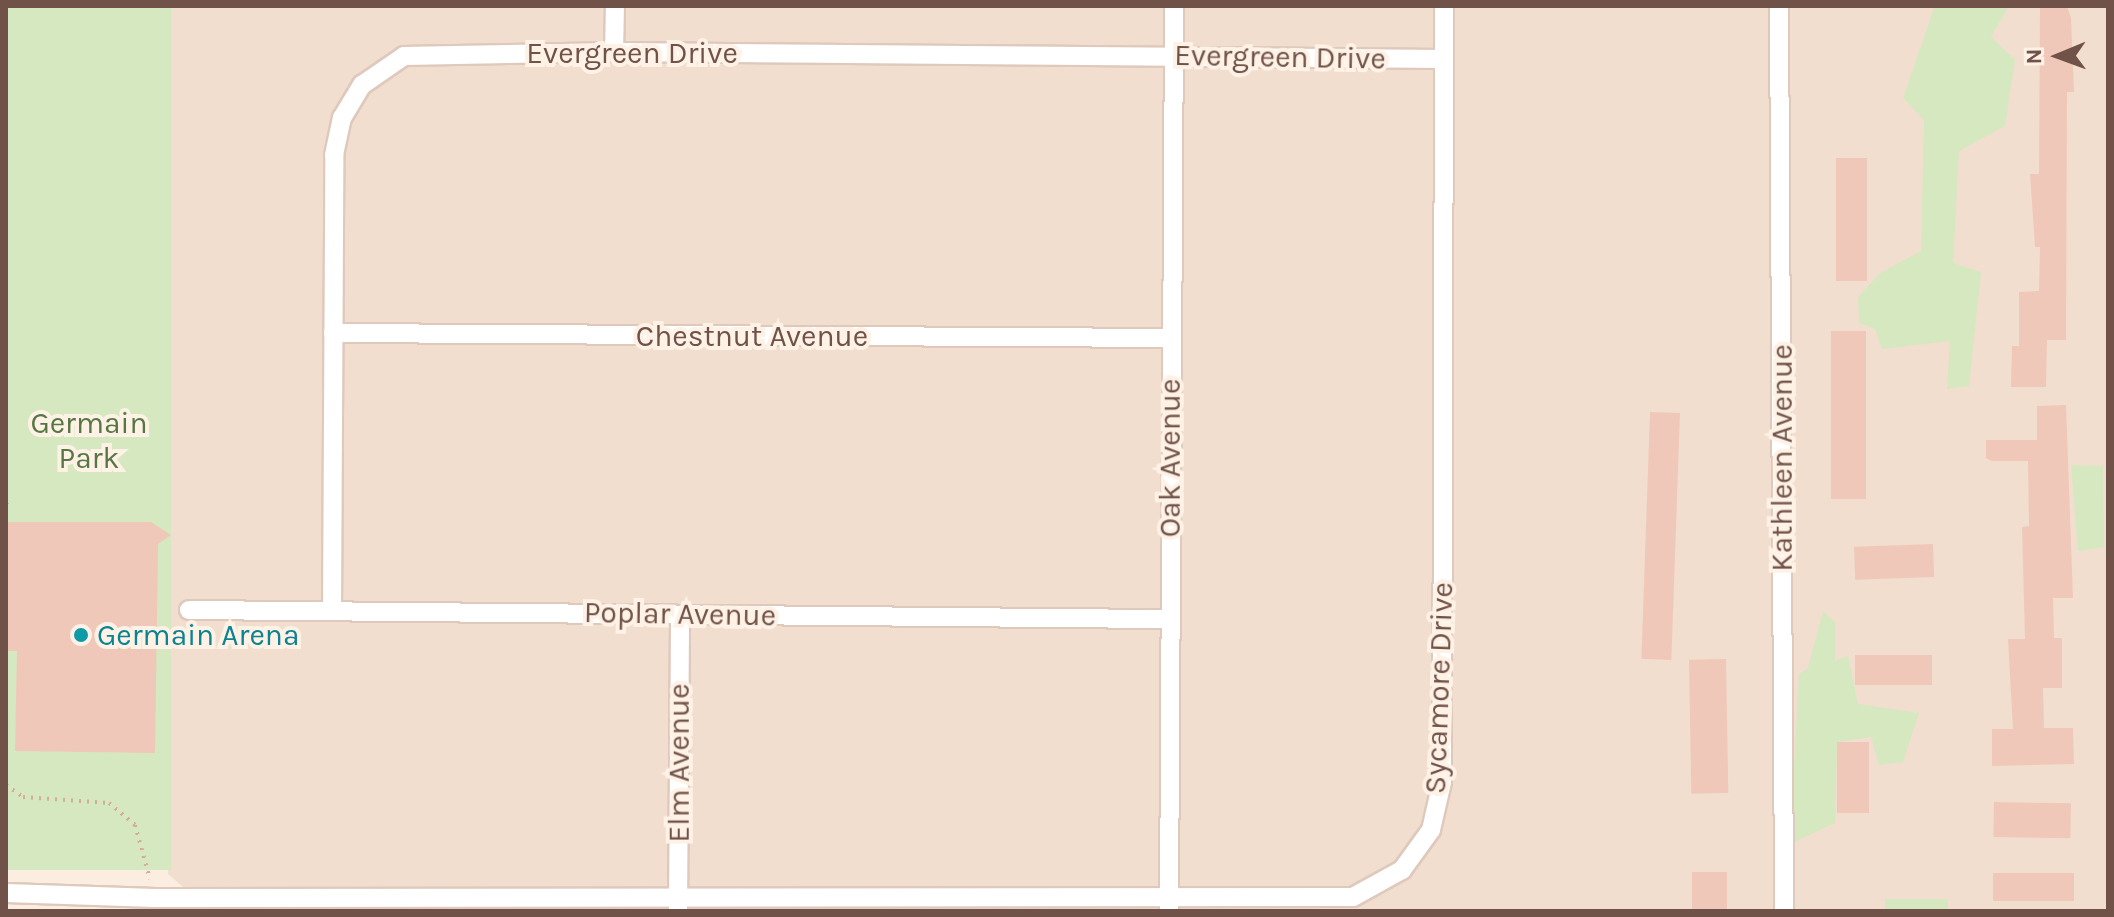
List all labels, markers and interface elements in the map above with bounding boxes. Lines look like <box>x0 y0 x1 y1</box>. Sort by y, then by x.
north arrow <box>2018 16 2098 96</box>
street label: Evergreen Drive <box>526 35 738 71</box>
street label: Evergreen Drive <box>1174 37 1386 77</box>
text: N <box>2021 48 2047 65</box>
street label: Chestnut Avenue <box>636 318 868 354</box>
street label: Kathleen Avenue <box>1764 344 1800 572</box>
street label: Oak Avenue <box>1152 379 1188 537</box>
park label: Germain Park <box>30 405 148 476</box>
street label: Sycamore Drive <box>1417 581 1461 795</box>
street label: Poplar Avenue <box>584 594 776 634</box>
place label: Germain Arena <box>97 617 299 653</box>
marker: Germain Arena <box>72 626 90 644</box>
street label: Elm Avenue <box>661 683 697 843</box>

